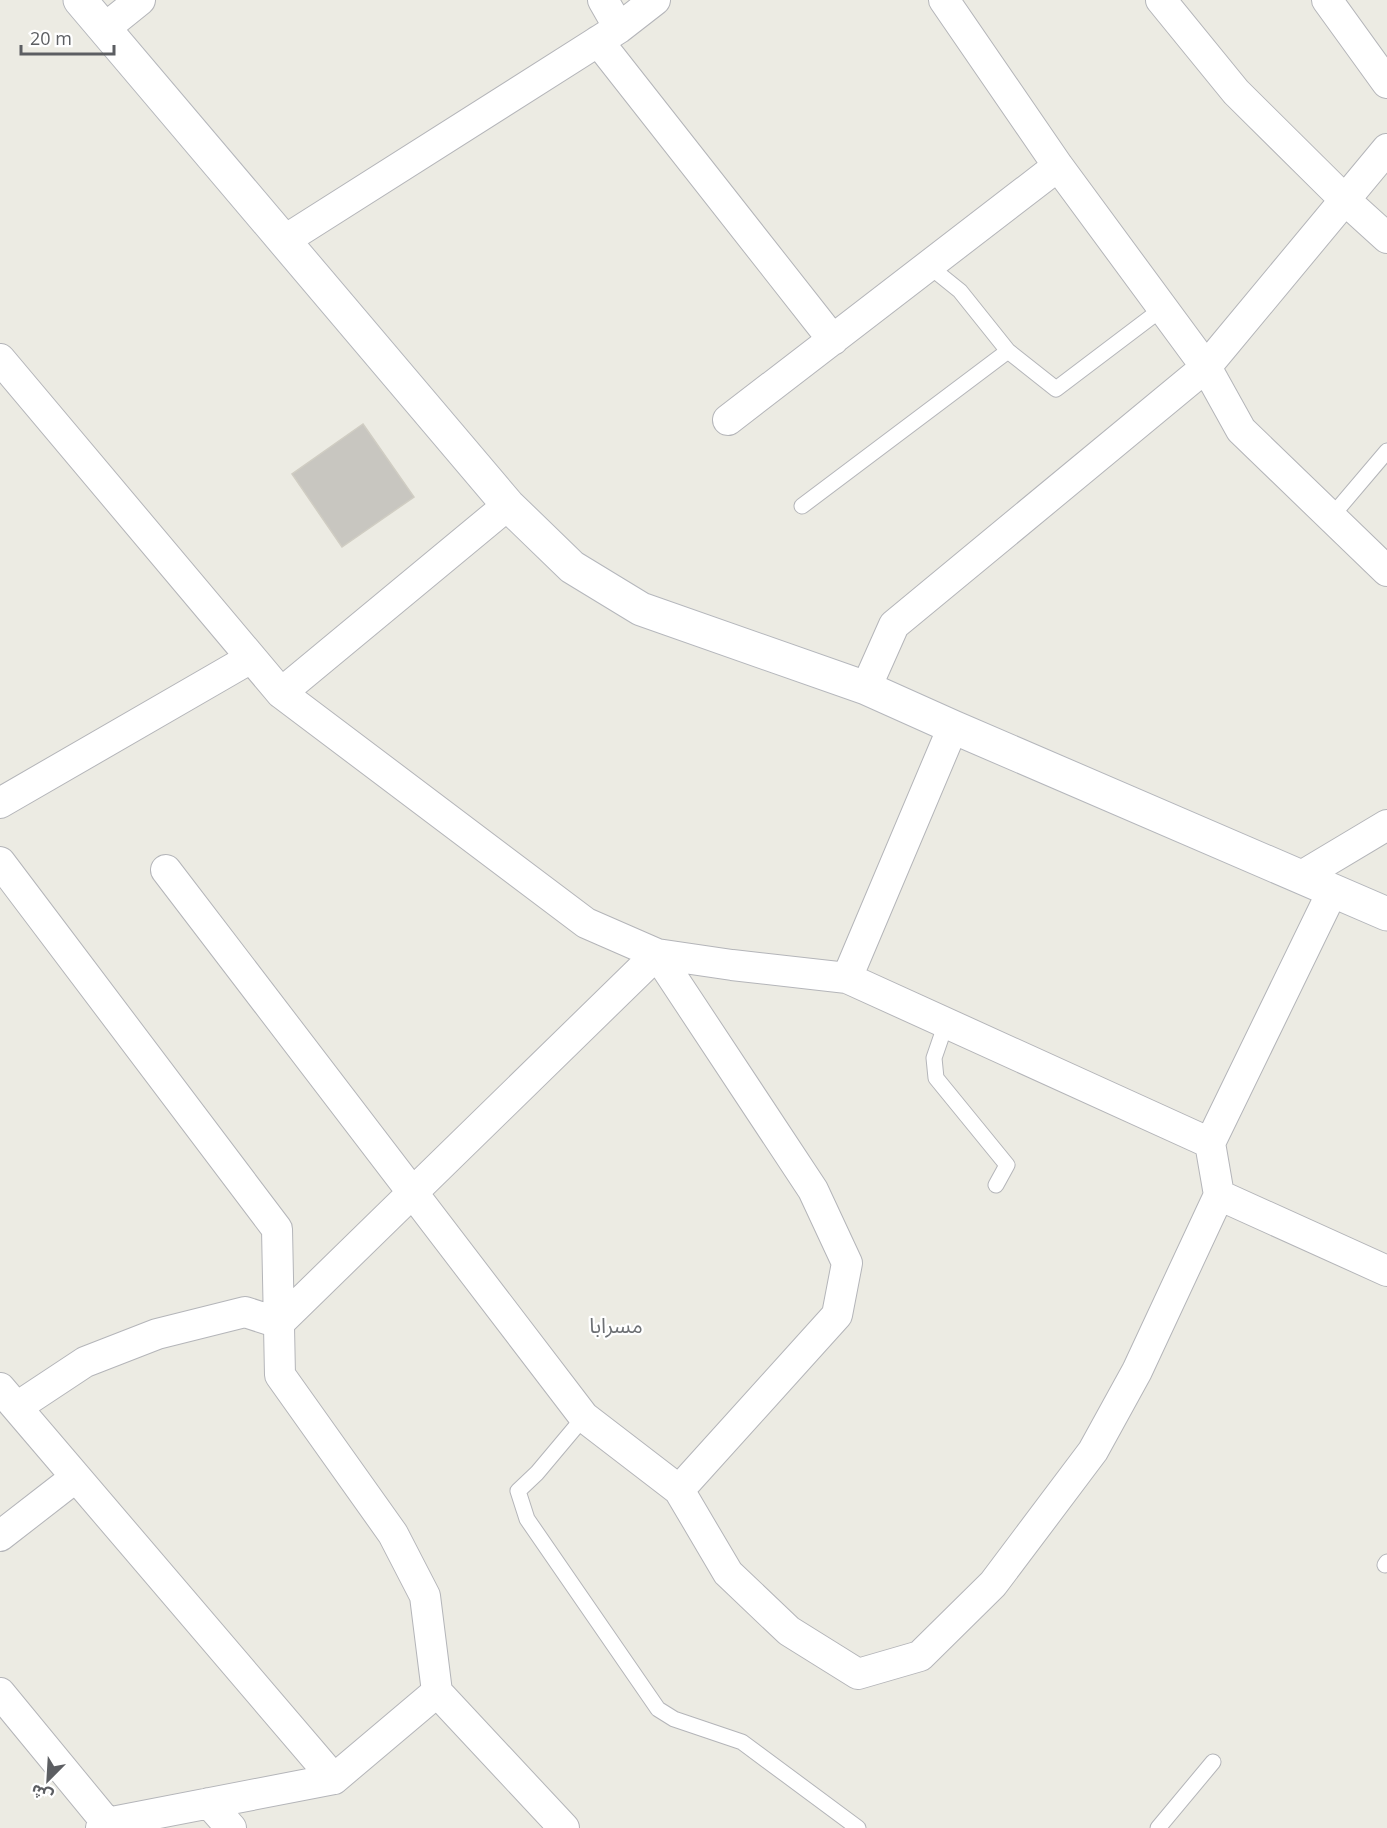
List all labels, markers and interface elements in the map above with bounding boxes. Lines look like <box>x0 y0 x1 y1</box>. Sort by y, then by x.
scale bar <box>21 18 114 56</box>
text: 20 m <box>30 26 72 50</box>
district label: مسرابا <box>589 1311 643 1339</box>
north arrow <box>18 1750 78 1810</box>
text: ش <box>27 1779 56 1808</box>

